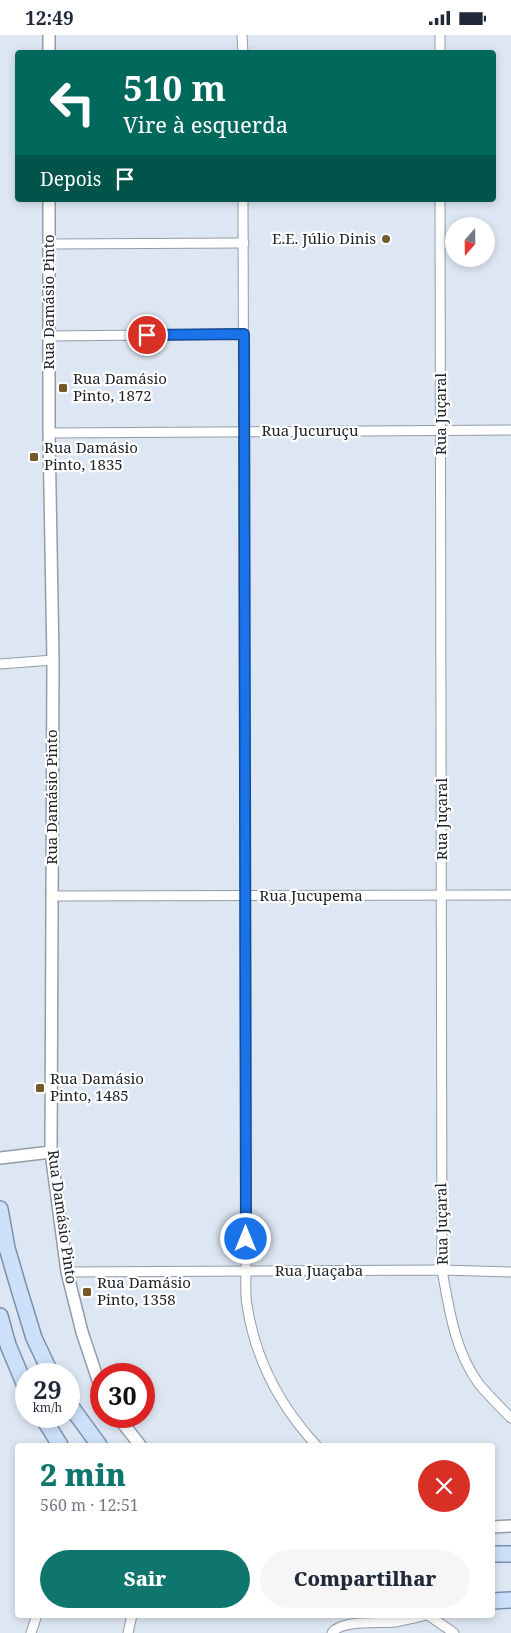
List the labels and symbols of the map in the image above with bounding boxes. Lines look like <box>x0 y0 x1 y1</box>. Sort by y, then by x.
north arrow <box>445 217 495 267</box>
place label: E.E. Júlio Dinis <box>272 228 376 248</box>
marker: E.E. Júlio Dinis <box>380 233 392 245</box>
street label: Rua Damásio Pinto <box>38 234 58 370</box>
pin <box>126 314 168 356</box>
place label: Rua Damásio Pinto, 1872 <box>73 368 167 405</box>
street label: Rua Juçaral <box>430 373 450 455</box>
marker: Rua Damásio Pinto, 1872 <box>57 382 69 394</box>
street label: Rua Jucuruçu <box>262 420 359 440</box>
place label: Rua Damásio Pinto, 1835 <box>44 437 138 474</box>
marker: Rua Damásio Pinto, 1835 <box>28 451 40 463</box>
street label: Rua Damásio Pinto <box>41 729 61 865</box>
street label: Rua Juçaral <box>431 778 451 860</box>
street label: Rua Jucupema <box>259 885 363 905</box>
place label: Rua Damásio Pinto, 1485 <box>50 1068 144 1105</box>
marker: Rua Damásio Pinto, 1485 <box>34 1082 46 1094</box>
street label: Rua Damásio Pinto <box>44 1148 82 1285</box>
street label: Rua Juçaral <box>430 1182 452 1265</box>
position arrow <box>219 1212 271 1264</box>
street label: Rua Juaçaba <box>275 1260 363 1280</box>
place label: Rua Damásio Pinto, 1358 <box>97 1272 191 1309</box>
marker: Rua Damásio Pinto, 1358 <box>81 1286 93 1298</box>
speed limit sign: 30 <box>90 1363 155 1428</box>

